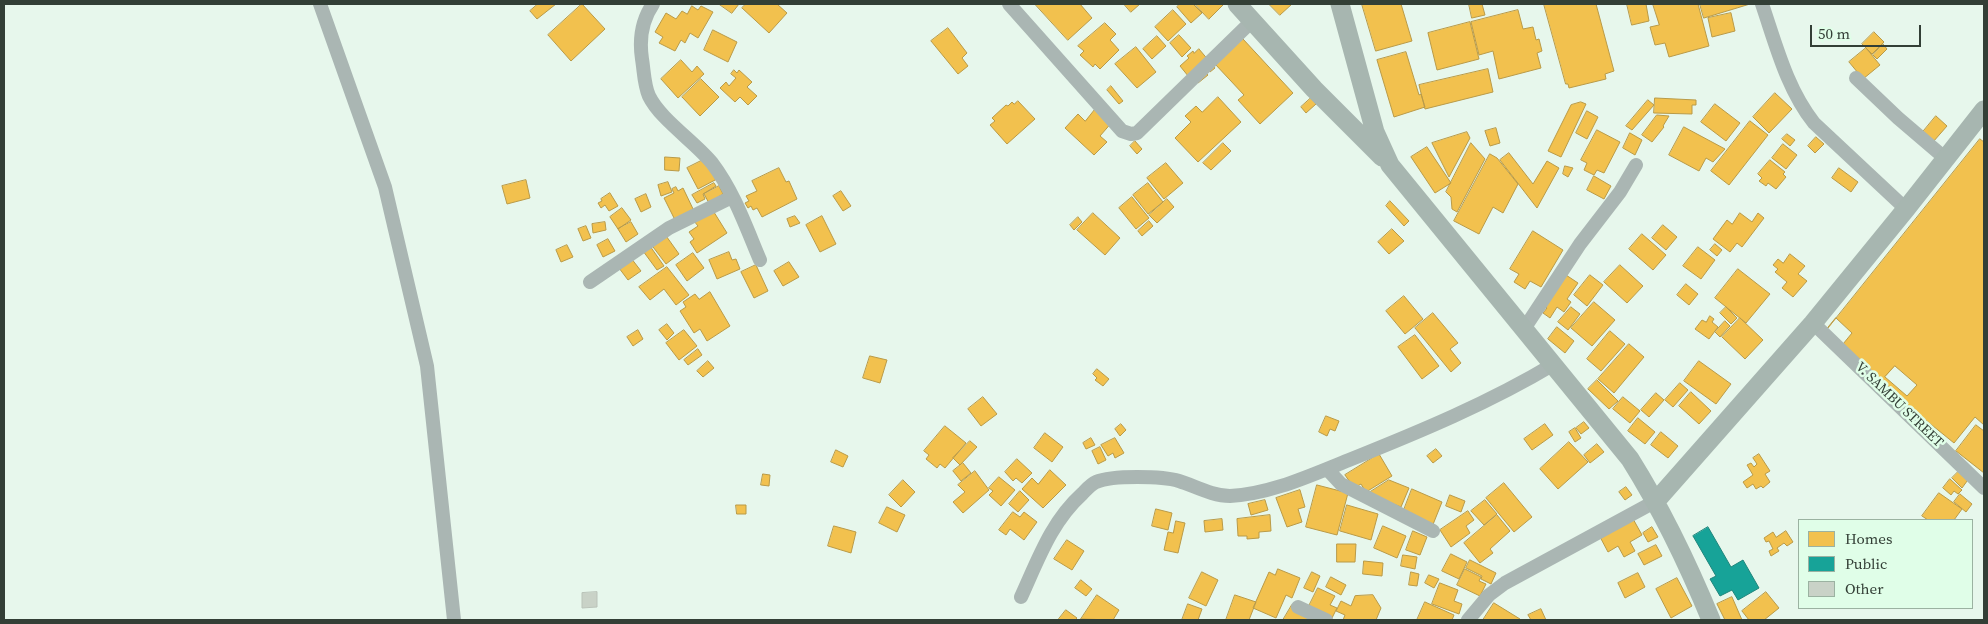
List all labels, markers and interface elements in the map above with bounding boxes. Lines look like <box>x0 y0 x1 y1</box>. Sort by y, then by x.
scale bar <box>1813 15 1924 47</box>
text: 50 m <box>1818 23 1850 44</box>
street label: V. SAMBU STREET <box>1852 359 1946 451</box>
legend <box>1798 519 1973 609</box>
text: Homes <box>1845 528 1892 549</box>
text: Public <box>1845 553 1887 574</box>
text: Other <box>1845 578 1884 599</box>

